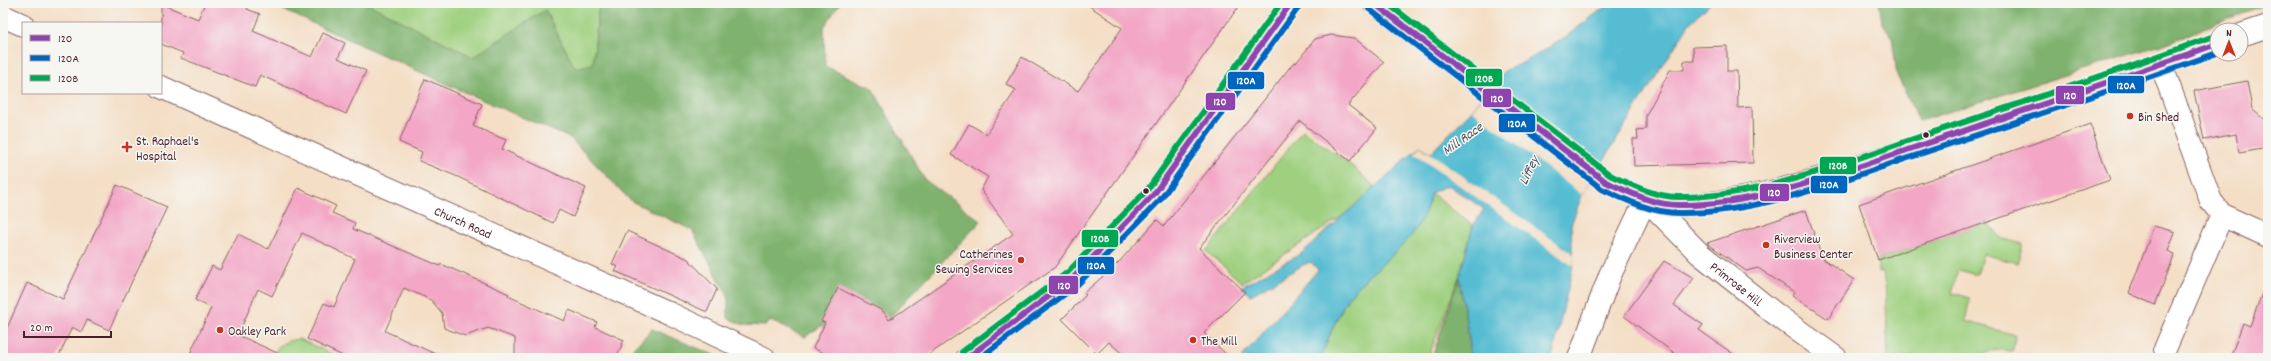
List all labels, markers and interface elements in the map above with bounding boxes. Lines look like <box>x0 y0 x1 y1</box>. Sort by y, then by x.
legend <box>22 22 162 94</box>
north arrow <box>2209 22 2249 62</box>
text: N <box>2226 26 2232 42</box>
text: 120 <box>58 31 72 48</box>
text: 120A <box>58 51 79 68</box>
line badge: 120B <box>1465 68 1503 87</box>
text: 120B <box>58 71 78 88</box>
line badge: 120A <box>1227 71 1265 90</box>
text: 120B <box>1475 72 1493 88</box>
text: 120A <box>1236 74 1256 90</box>
line badge: 120A <box>2107 75 2145 94</box>
text: 120A <box>2116 79 2136 95</box>
line badge: 120 <box>2055 85 2085 105</box>
line badge: 120 <box>1482 88 1512 108</box>
text: 120 <box>2063 89 2077 105</box>
line badge: 120 <box>1205 92 1236 111</box>
text: 120 <box>1490 92 1504 108</box>
text: 120 <box>1213 95 1227 111</box>
place label: Bin Shed <box>2138 109 2179 128</box>
marker: Bin Shed <box>2125 111 2135 121</box>
line badge: 120A <box>1498 113 1536 133</box>
text: 120A <box>1507 117 1527 133</box>
water label: Mill Race <box>1439 118 1488 161</box>
unlabelled marker <box>1921 130 1931 140</box>
place label: St. Raphael's Hospital <box>136 133 199 167</box>
marker: St. Raphael's Hospital <box>121 141 133 153</box>
water label: Liffey <box>1514 151 1546 189</box>
line badge: 120B <box>1819 156 1857 175</box>
text: 120B <box>1829 159 1847 175</box>
line badge: 120A <box>1810 175 1848 194</box>
text: 120A <box>1819 178 1839 194</box>
line badge: 120 <box>1759 183 1790 202</box>
unlabelled marker <box>1141 186 1151 196</box>
text: 120 <box>1767 186 1781 202</box>
street label: Church Road <box>430 203 494 245</box>
line badge: 120B <box>1081 229 1119 248</box>
place label: Riverview Business Center <box>1774 231 1853 265</box>
text: 120B <box>1091 232 1109 248</box>
marker: Riverview Business Center <box>1761 240 1771 250</box>
place label: Catherines Sewing Services <box>936 246 1013 280</box>
marker: Catherines Sewing Services <box>1016 255 1026 265</box>
line badge: 120A <box>1077 256 1115 275</box>
street label: Primrose Hill <box>1705 258 1765 312</box>
text: 120A <box>1086 259 1106 275</box>
line badge: 120 <box>1048 275 1079 295</box>
text: 120 <box>1057 279 1071 295</box>
scale bar <box>24 313 111 339</box>
text: 20 m <box>30 320 53 337</box>
place label: Oakley Park <box>228 323 286 342</box>
marker: Oakley Park <box>215 325 225 335</box>
place label: The Mill <box>1201 333 1237 352</box>
marker: The Mill <box>1188 335 1198 345</box>

